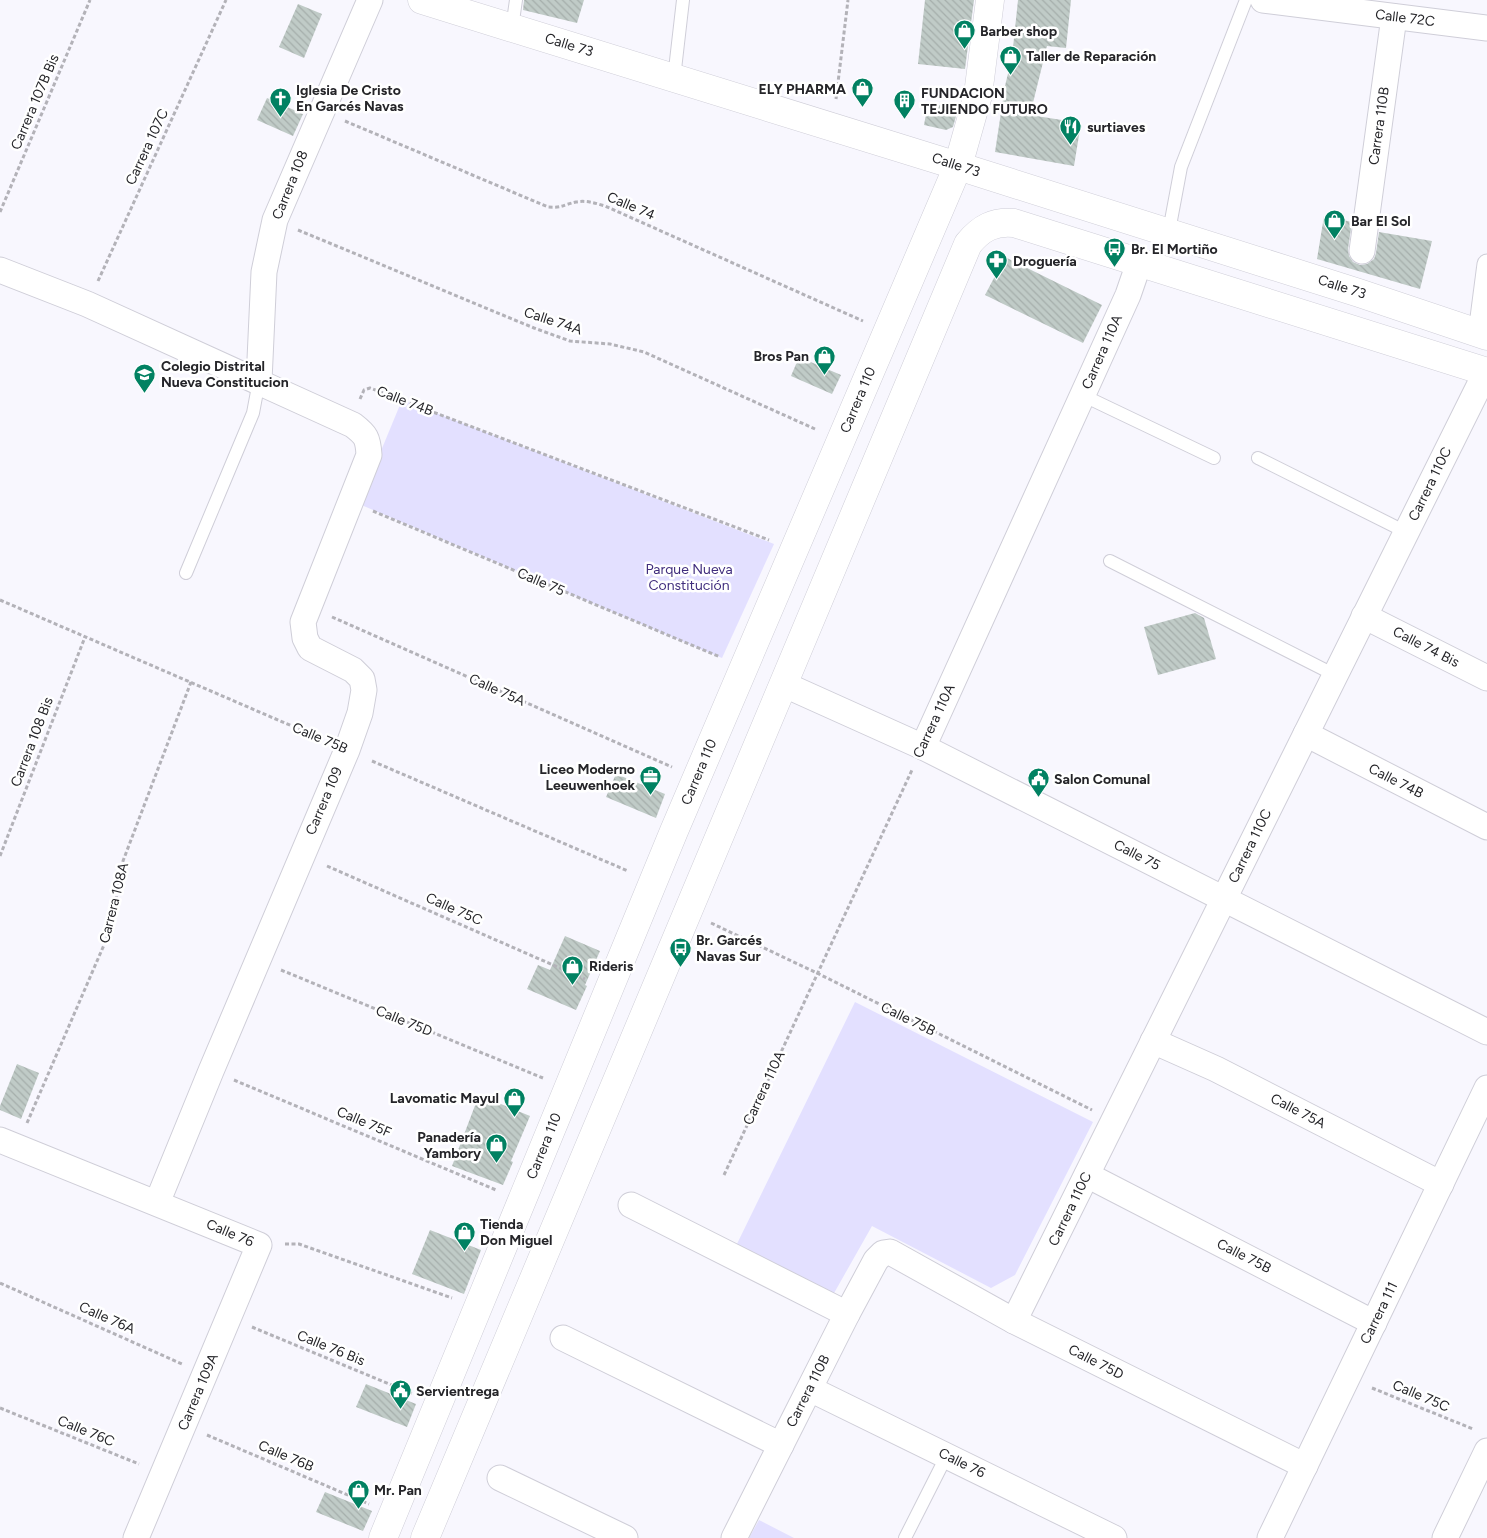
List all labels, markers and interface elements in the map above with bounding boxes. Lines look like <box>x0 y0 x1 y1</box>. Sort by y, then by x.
street label: Calle 72C <box>1374 6 1436 30</box>
shop icon: Barber shop <box>952 19 976 50</box>
place label: Barber shop <box>980 23 1057 40</box>
street label: Calle 73 <box>543 30 595 60</box>
shop icon: Taller de Reparación <box>998 44 1022 75</box>
place label: Taller de Reparación <box>1026 48 1156 65</box>
street label: Carrera 107B Bis <box>7 52 63 152</box>
shop icon: ELY PHARMA <box>850 77 874 108</box>
place label: ELY PHARMA <box>759 81 846 98</box>
place label: Iglesia De Cristo En Garcés Navas <box>296 82 404 115</box>
place label: FUNDACION TEJIENDO FUTURO <box>921 85 1048 118</box>
church icon: Iglesia De Cristo En Garcés Navas <box>268 86 292 117</box>
street label: Carrera 110B <box>1365 86 1393 166</box>
building icon: FUNDACION TEJIENDO FUTURO <box>893 89 917 120</box>
street label: Carrera 107C <box>122 106 172 188</box>
restaurant icon: surtiaves <box>1059 115 1083 146</box>
place label: surtiaves <box>1087 119 1146 136</box>
street label: Carrera 108 <box>268 148 312 222</box>
street label: Calle 73 <box>930 149 982 181</box>
street label: Calle 74 <box>604 188 658 224</box>
shop icon: Bar El Sol <box>1323 209 1347 240</box>
place label: Bar El Sol <box>1351 213 1411 230</box>
bus stop icon: Br. El Mortiño <box>1103 237 1127 268</box>
place label: Br. El Mortiño <box>1131 241 1218 258</box>
pharmacy icon: Droguería <box>985 249 1009 280</box>
place label: Droguería <box>1013 253 1077 270</box>
street label: Calle 73 <box>1316 271 1368 303</box>
street label: Calle 74A <box>522 304 585 339</box>
street label: Carrera 110A <box>1078 312 1126 392</box>
shop icon: Bros Pan <box>813 344 837 375</box>
place label: Bros Pan <box>753 348 809 365</box>
place label: Colegio Distrital Nueva Constitucion <box>161 358 289 391</box>
school or university icon: Colegio Distrital Nueva Constitucion <box>133 362 157 393</box>
street label: Carrera 110 <box>836 364 880 436</box>
street label: Calle 74B <box>374 382 436 420</box>
street label: Carrera 110C <box>1405 444 1455 524</box>
park label: Parque Nueva Constitución <box>645 561 733 594</box>
street label: Calle 75 <box>515 564 567 600</box>
street label: Calle 74 Bis <box>1390 623 1462 671</box>
street label: Calle 75A <box>466 670 528 710</box>
street label: Carrera 110A <box>909 681 959 761</box>
street label: Carrera 108 Bis <box>7 695 57 789</box>
street label: Calle 75B <box>290 719 350 757</box>
street label: Carrera 110 <box>677 736 721 808</box>
street label: Calle 74B <box>1366 760 1426 802</box>
place label: Liceo Moderno Leeuwenhoek <box>539 761 635 794</box>
street label: Carrera 109 <box>302 764 346 838</box>
office icon: Liceo Moderno Leeuwenhoek <box>639 765 663 796</box>
public building icon: Salon Comunal <box>1026 767 1050 798</box>
place label: Salon Comunal <box>1054 771 1150 788</box>
street label: Carrera 110C <box>1225 806 1275 886</box>
street label: Calle 75 <box>1111 836 1163 874</box>
street label: Carrera 108A <box>96 860 132 945</box>
street label: Calle 75C <box>423 889 485 929</box>
place label: Br. Garcés Navas Sur <box>696 932 762 965</box>
bus stop icon: Br. Garcés Navas Sur <box>668 936 692 967</box>
shop icon: Rideris <box>561 954 585 985</box>
place label: Rideris <box>589 958 634 975</box>
street label: Calle 75B <box>878 999 938 1039</box>
street label: Calle 75D <box>373 1002 435 1040</box>
street label: Carrera 110A <box>739 1048 789 1128</box>
shop icon: Lavomatic Mayul <box>503 1086 527 1117</box>
place label: Lavomatic Mayul <box>390 1090 499 1107</box>
street label: Calle 75A <box>1268 1090 1329 1132</box>
street label: Calle 75F <box>334 1103 394 1141</box>
street label: Carrera 110 <box>523 1110 565 1182</box>
place label: Panadería Yambory <box>417 1129 482 1162</box>
shop icon: Panadería Yambory <box>485 1133 509 1164</box>
street label: Carrera 110C <box>1045 1169 1095 1249</box>
street label: Calle 76 <box>204 1215 256 1251</box>
place label: Tienda Don Miguel <box>480 1216 552 1249</box>
shop icon: Tienda Don Miguel <box>452 1220 476 1251</box>
street label: Calle 75B <box>1214 1235 1274 1277</box>
street label: Carrera 111 <box>1357 1279 1401 1347</box>
street label: Calle 76A <box>76 1298 138 1338</box>
street label: Calle 76 Bis <box>295 1327 367 1369</box>
street label: Calle 75D <box>1066 1341 1126 1383</box>
street label: Carrera 109A <box>174 1351 222 1433</box>
street label: Carrera 110B <box>783 1352 833 1430</box>
street label: Calle 75C <box>1390 1376 1452 1416</box>
public building icon: Servientrega <box>388 1379 412 1410</box>
place label: Servientrega <box>416 1383 499 1400</box>
street label: Calle 76C <box>55 1412 117 1450</box>
street label: Calle 76B <box>256 1437 316 1475</box>
street label: Calle 76 <box>936 1444 988 1482</box>
shop icon: Mr. Pan <box>346 1478 370 1509</box>
place label: Mr. Pan <box>374 1482 422 1499</box>

